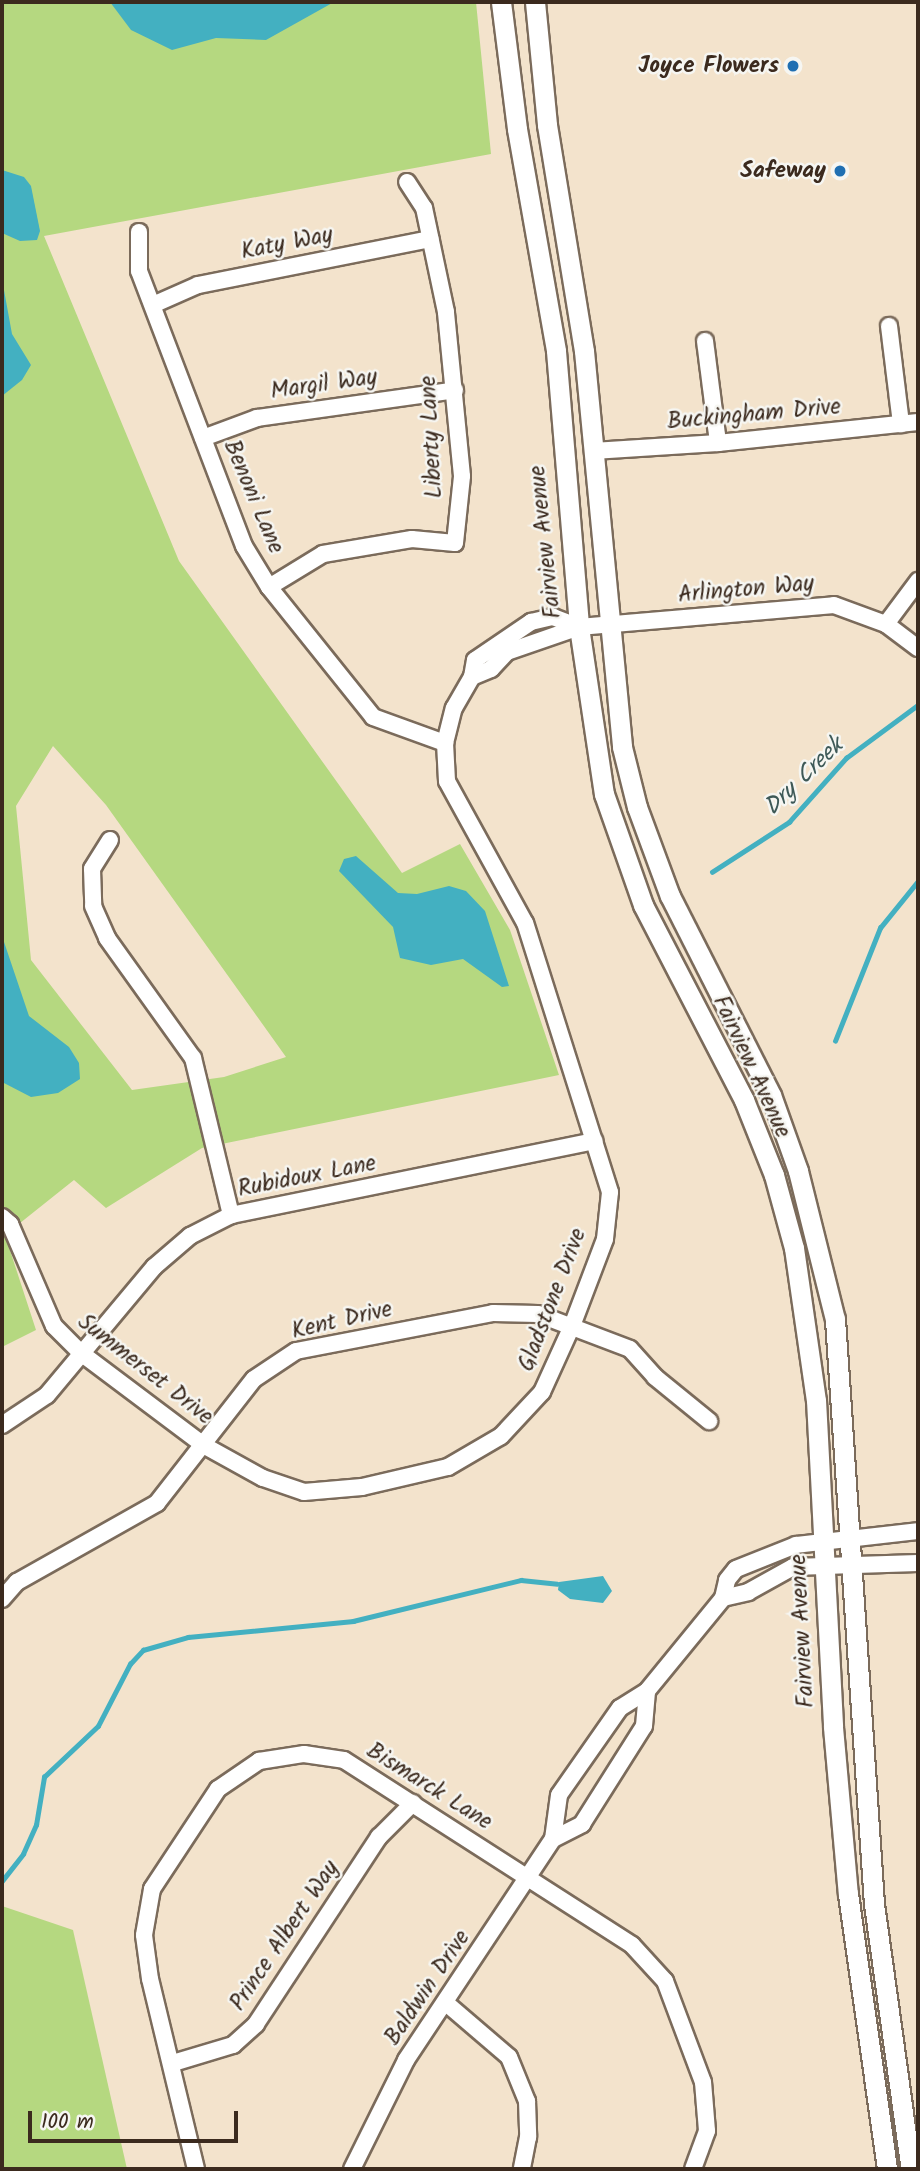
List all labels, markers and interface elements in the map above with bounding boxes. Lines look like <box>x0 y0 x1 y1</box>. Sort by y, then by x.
place label: Joyce Flowers <box>638 52 779 80</box>
marker: Joyce Flowers <box>785 58 801 74</box>
place label: Safeway <box>740 157 826 185</box>
marker: Safeway <box>832 163 848 179</box>
street label: Katy Way <box>239 222 335 266</box>
street label: Margil Way <box>269 364 379 406</box>
street label: Liberty Lane <box>415 375 449 499</box>
street label: Buckingham Drive <box>666 394 842 436</box>
street label: Benoni Lane <box>217 436 289 558</box>
street label: Fairview Avenue <box>524 464 568 620</box>
street label: Arlington Way <box>677 570 815 610</box>
water label: Dry Creek <box>758 732 850 822</box>
street label: Fairview Avenue <box>706 991 796 1143</box>
street label: Rubidoux Lane <box>236 1150 378 1204</box>
street label: Gladstone Drive <box>513 1225 593 1375</box>
street label: Kent Drive <box>289 1296 395 1346</box>
street label: Summerset Drive <box>72 1309 218 1431</box>
street label: Fairview Avenue <box>785 1553 821 1709</box>
street label: Bismarck Lane <box>361 1737 497 1837</box>
street label: Prince Albert Way <box>225 1856 345 2016</box>
street label: Baldwin Drive <box>379 1925 477 2051</box>
scale bar <box>32 2098 242 2142</box>
text: 100 m <box>41 2106 94 2139</box>

